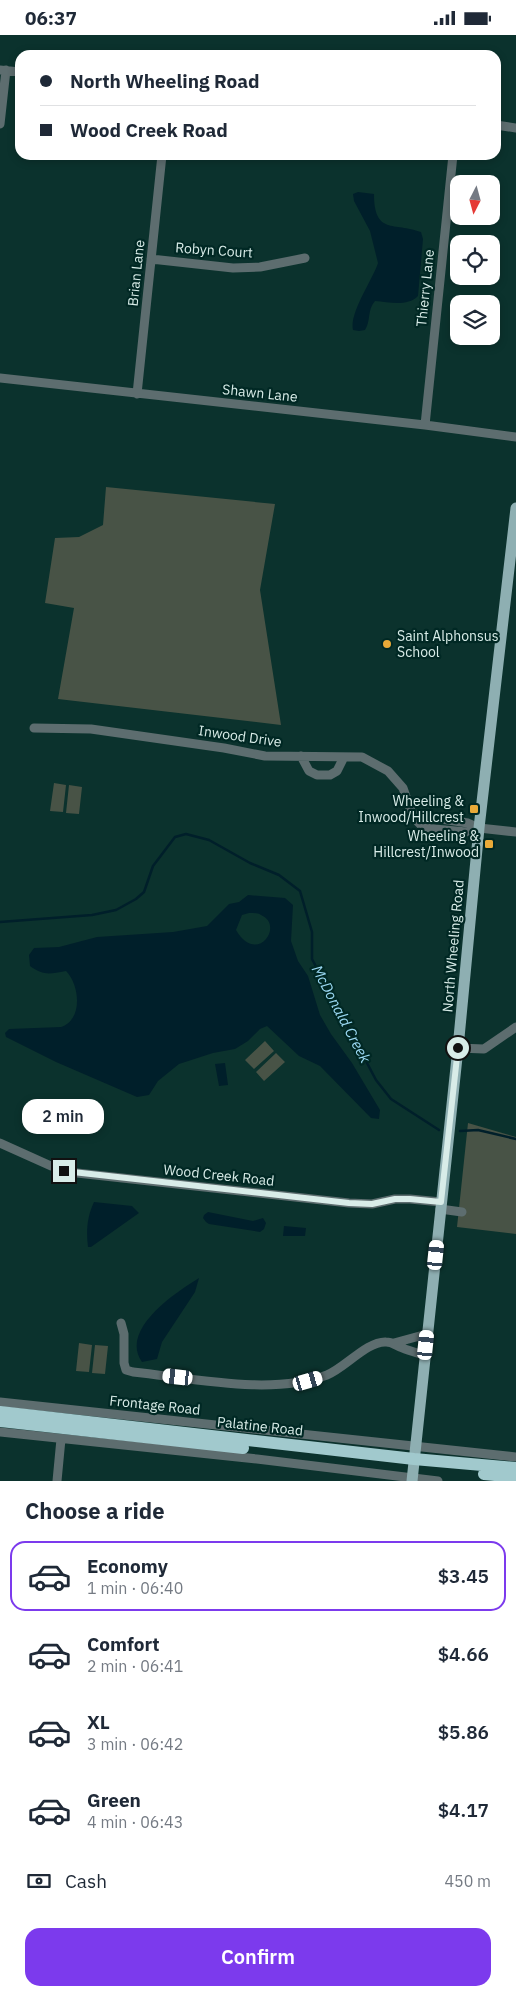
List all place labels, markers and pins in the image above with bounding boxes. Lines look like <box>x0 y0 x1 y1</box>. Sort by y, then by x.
place label: Saint Alphonsus School <box>397 627 499 661</box>
marker: Saint Alphonsus School <box>381 638 393 650</box>
place label: Wheeling & Inwood/Hillcrest <box>358 792 464 826</box>
marker: Wheeling & Inwood/Hillcrest <box>468 803 480 815</box>
place label: Wheeling & Hillcrest/Inwood <box>373 827 479 861</box>
marker: Wheeling & Hillcrest/Inwood <box>483 838 495 850</box>

